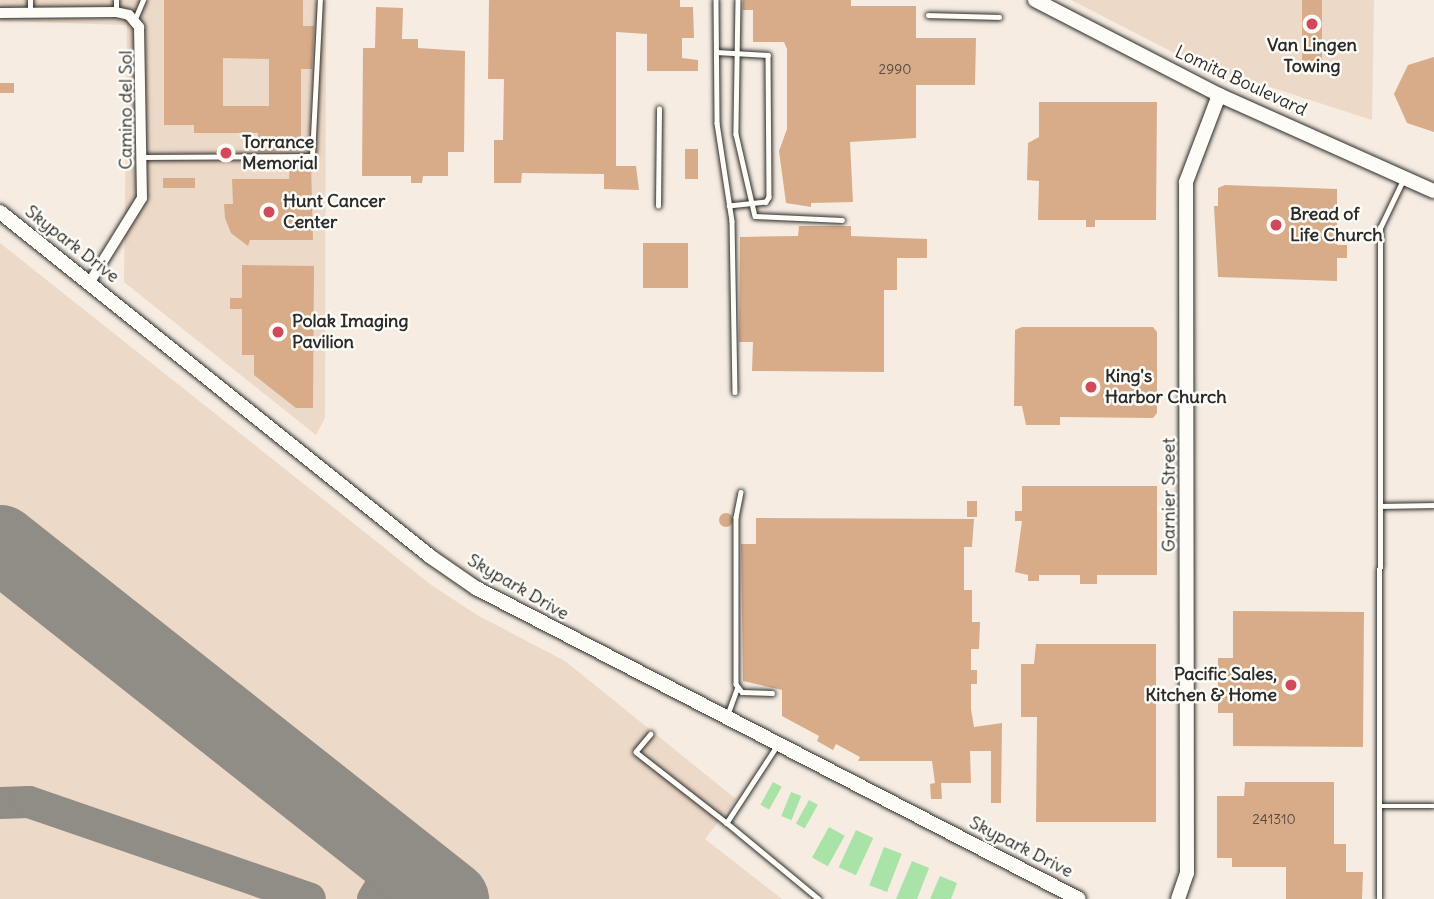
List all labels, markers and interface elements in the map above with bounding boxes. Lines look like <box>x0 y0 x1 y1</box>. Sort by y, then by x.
marker: Van Lingen Towing <box>1304 16 1320 32</box>
place label: Van Lingen Towing <box>1267 35 1357 78</box>
street label: Lomita Boulevard <box>1172 41 1310 121</box>
street label: Camino del Sol <box>115 50 137 170</box>
house number: 2990 <box>879 61 911 77</box>
place label: Torrance Memorial <box>242 132 318 174</box>
marker: Torrance Memorial <box>216 143 236 163</box>
place label: Hunt Cancer Center <box>283 191 385 234</box>
street label: Skypark Drive <box>21 201 123 287</box>
marker: Hunt Cancer Center <box>261 204 277 220</box>
place label: Bread of Life Church <box>1290 204 1383 246</box>
marker: Bread of Life Church <box>1268 217 1284 233</box>
place label: Polak Imaging Pavilion <box>292 311 409 354</box>
marker: Polak Imaging Pavilion <box>270 324 286 340</box>
place label: King's Harbor Church <box>1105 366 1227 408</box>
marker: King's Harbor Church <box>1083 379 1099 395</box>
street label: Garnier Street <box>1158 438 1180 552</box>
street label: Skypark Drive <box>464 549 572 625</box>
place label: Pacific Sales, Kitchen & Home <box>1145 664 1277 706</box>
marker: Pacific Sales, Kitchen & Home <box>1283 677 1299 693</box>
house number: 241310 <box>1252 811 1296 827</box>
street label: Skypark Drive <box>966 812 1076 882</box>

